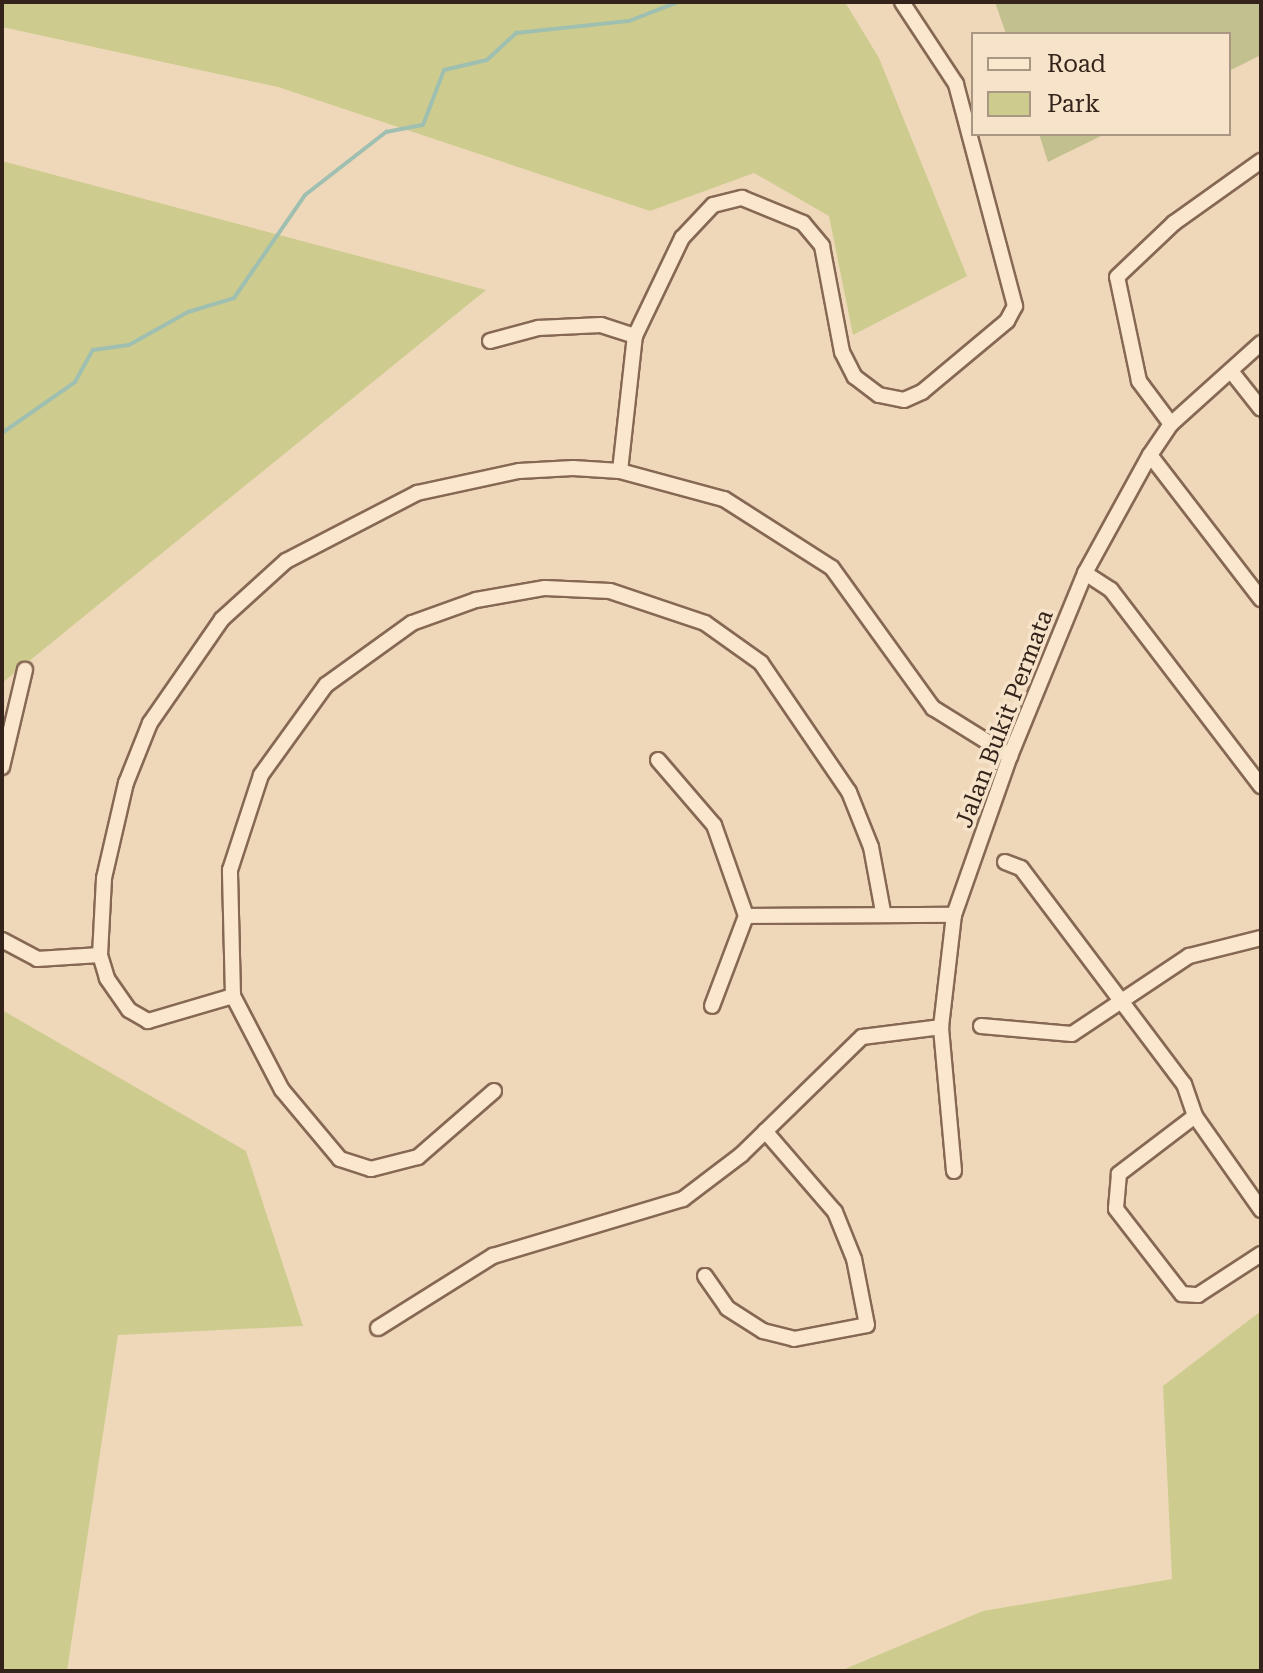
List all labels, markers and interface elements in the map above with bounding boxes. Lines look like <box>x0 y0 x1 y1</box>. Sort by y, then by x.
legend <box>971 32 1231 136</box>
text: Road <box>1047 50 1106 78</box>
text: Park <box>1047 90 1100 118</box>
street label: Jalan Bukit Permata <box>950 606 1060 832</box>

